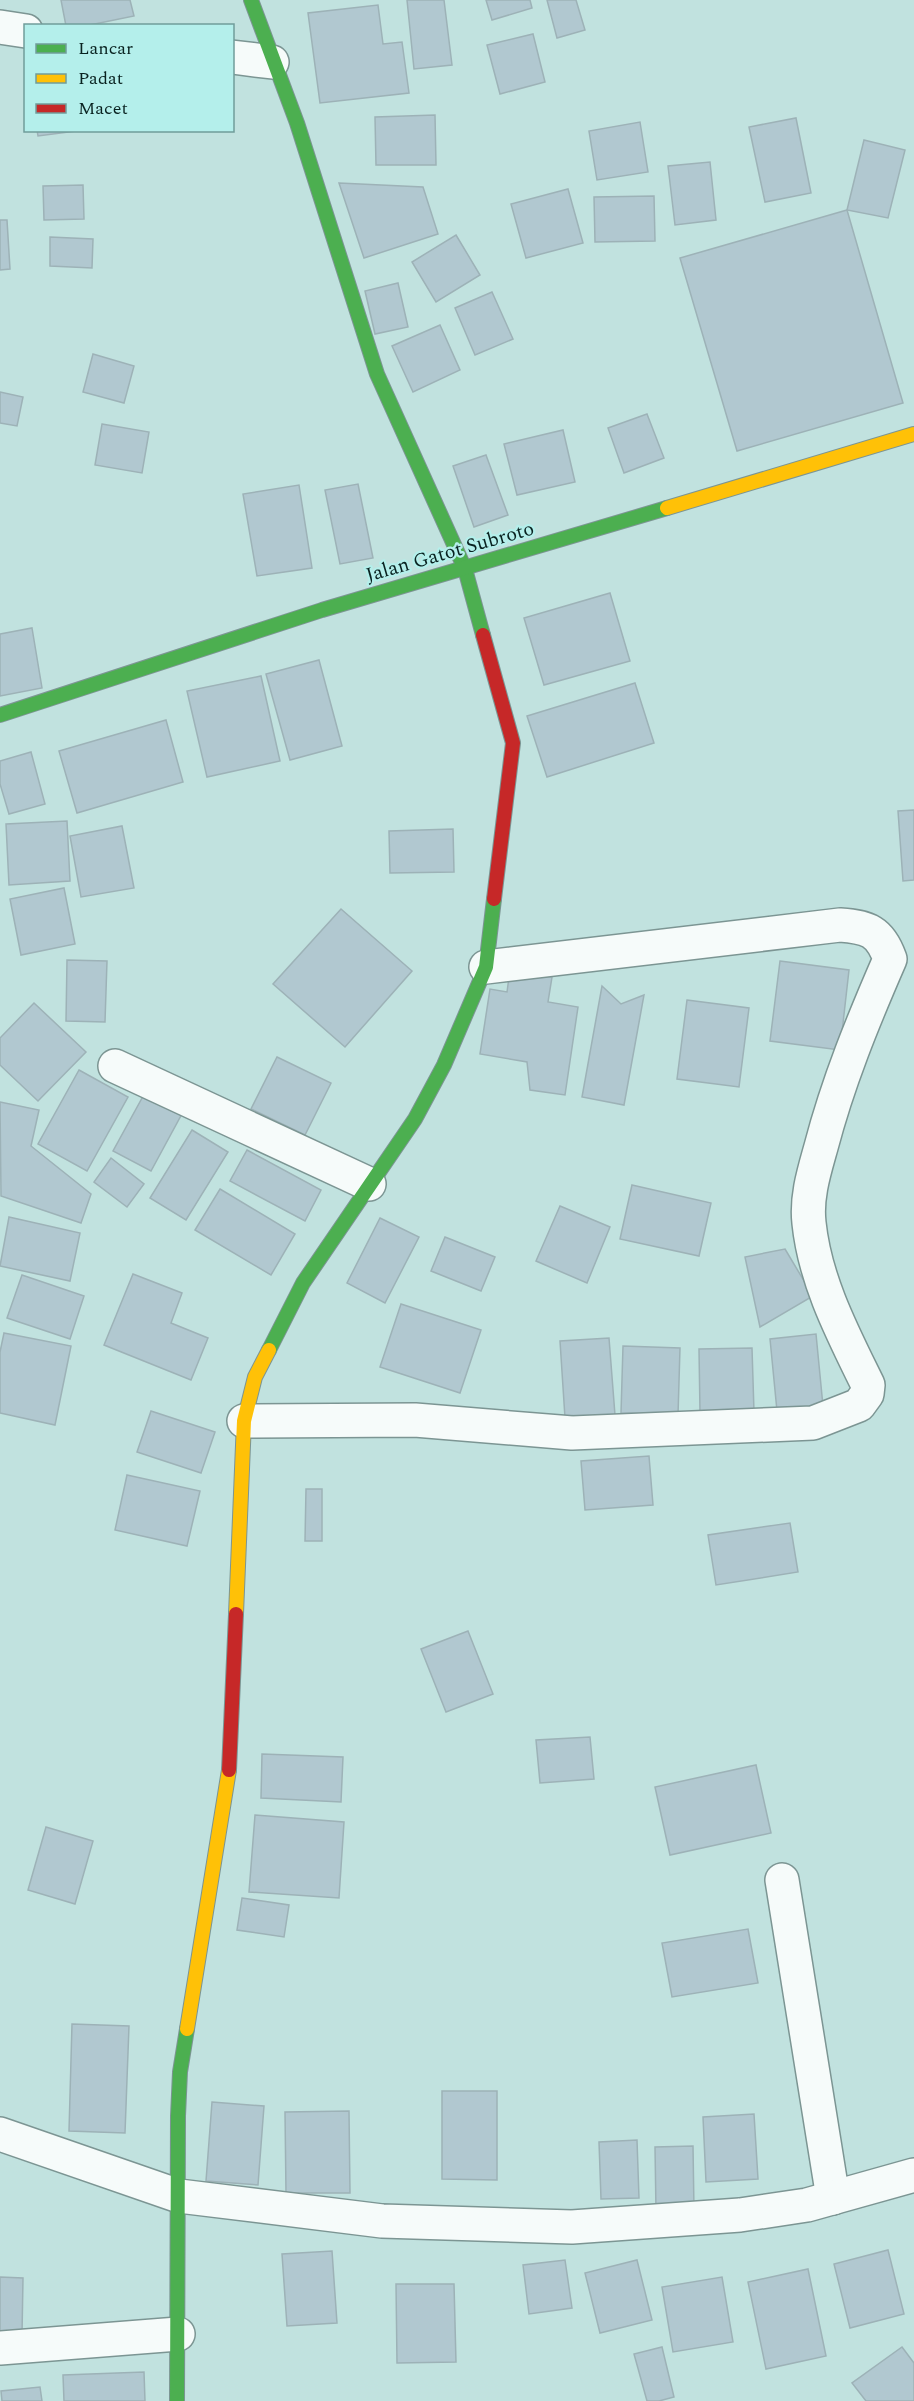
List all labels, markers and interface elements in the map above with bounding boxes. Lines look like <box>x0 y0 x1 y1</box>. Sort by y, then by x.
legend <box>24 24 234 132</box>
text: Lancar <box>78 35 133 62</box>
text: Padat <box>78 65 123 92</box>
text: Macet <box>78 95 128 122</box>
street label: Jalan Gatot Subroto <box>362 514 538 590</box>

